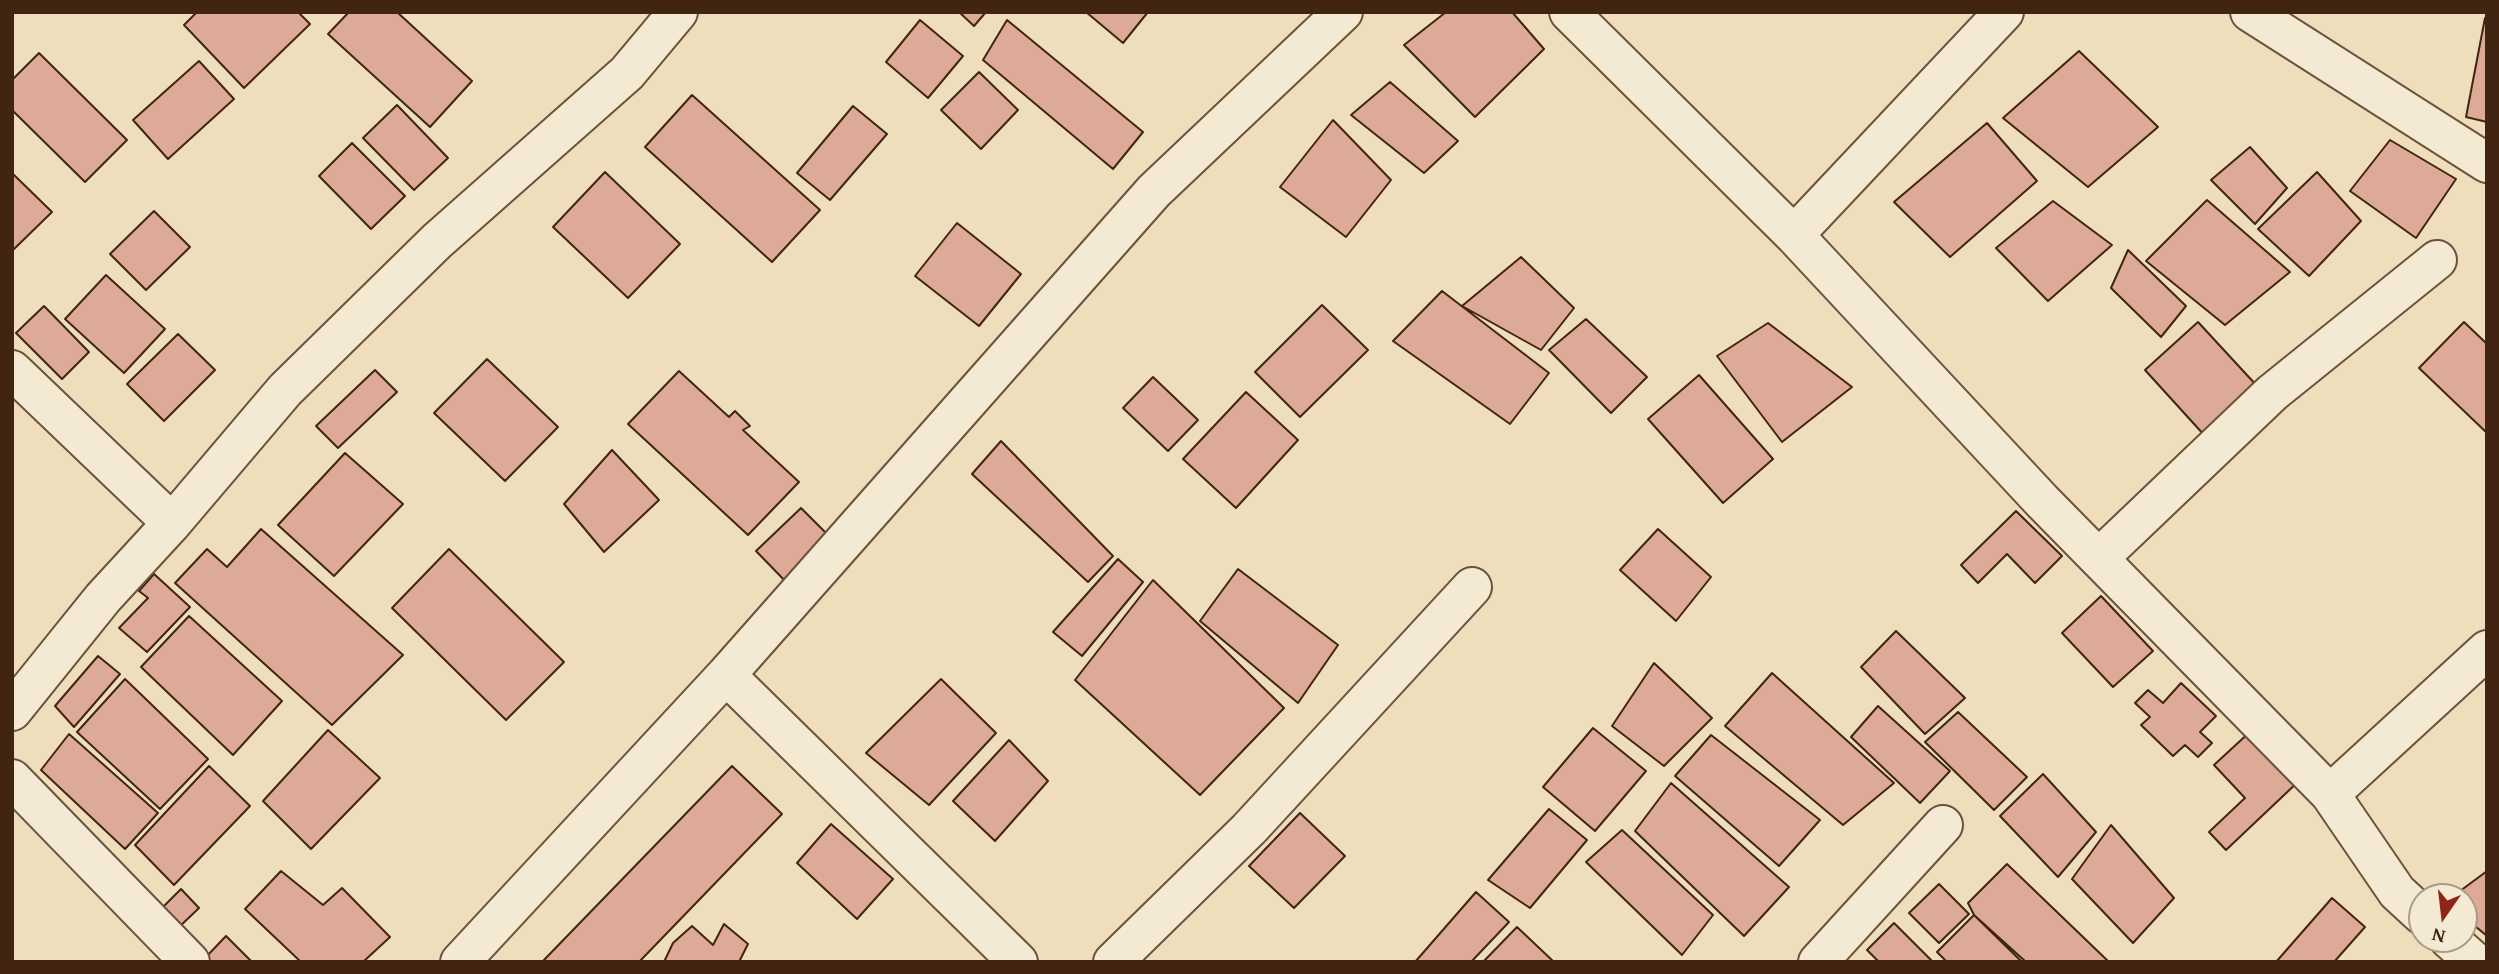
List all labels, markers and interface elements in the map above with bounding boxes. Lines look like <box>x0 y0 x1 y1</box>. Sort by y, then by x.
north arrow <box>2408 883 2478 953</box>
text: N <box>2429 921 2448 952</box>

